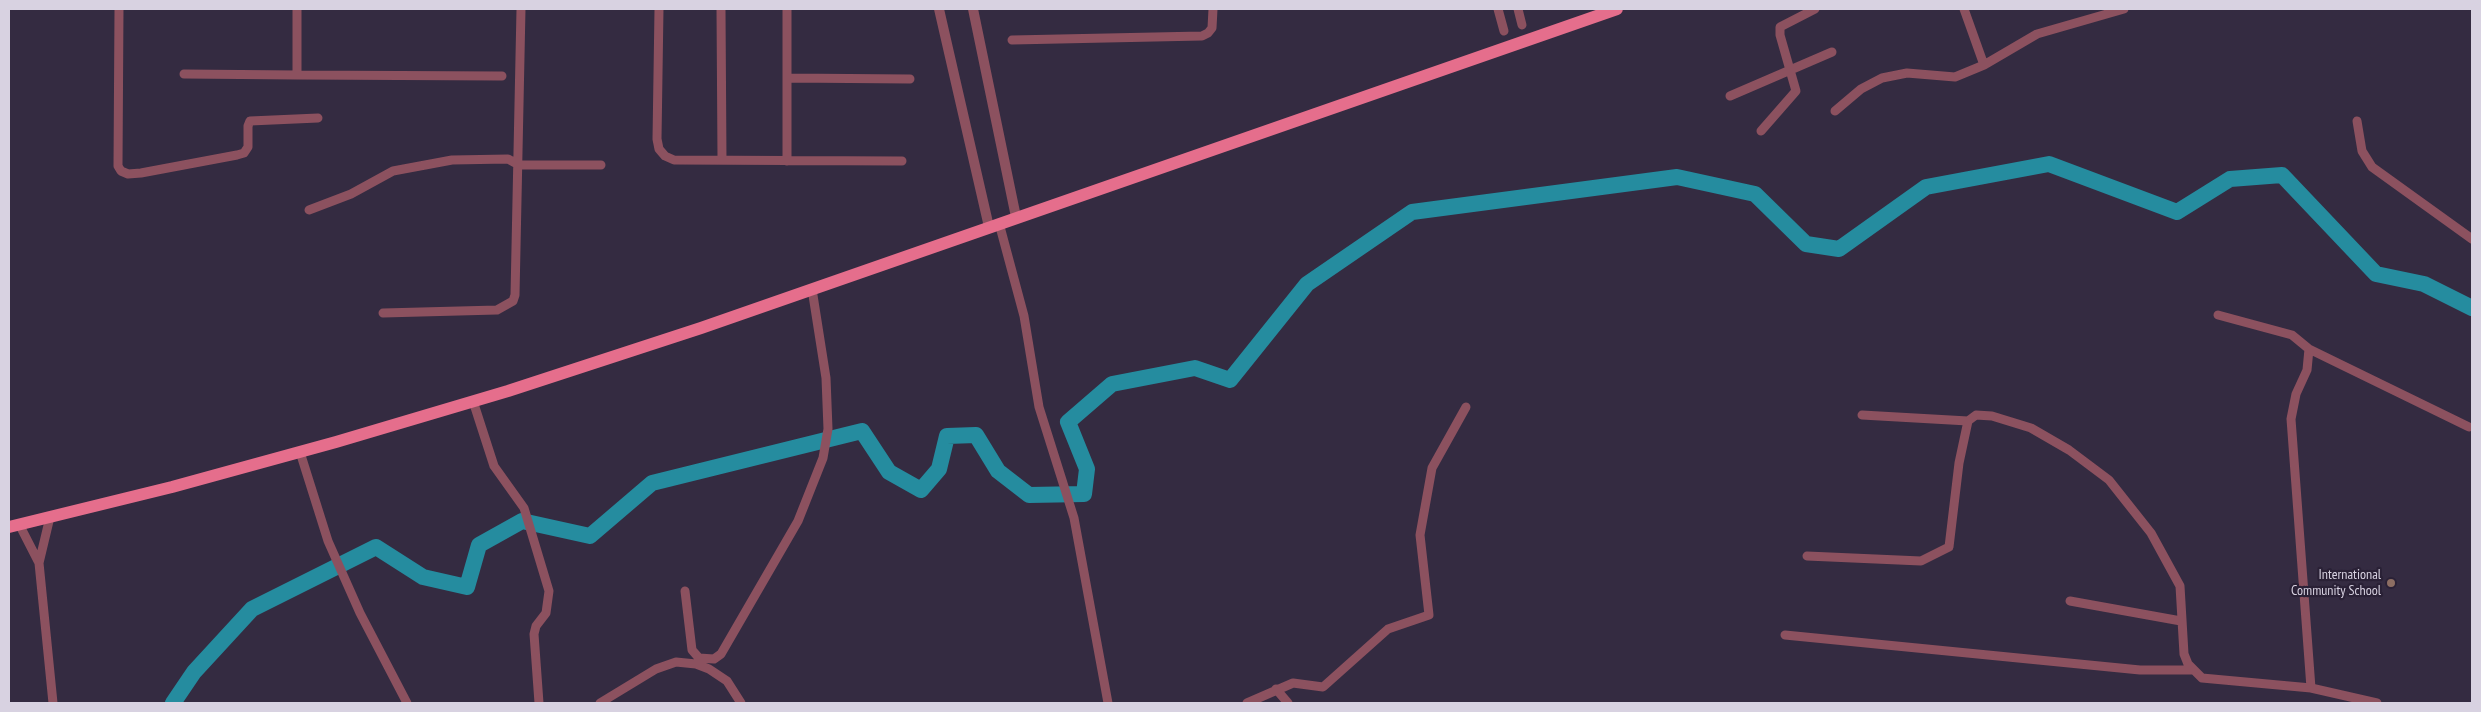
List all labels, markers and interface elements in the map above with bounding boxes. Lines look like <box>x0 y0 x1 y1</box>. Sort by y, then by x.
place label: International Community School <box>2291 567 2381 600</box>
marker: International Community School <box>2385 577 2397 589</box>

